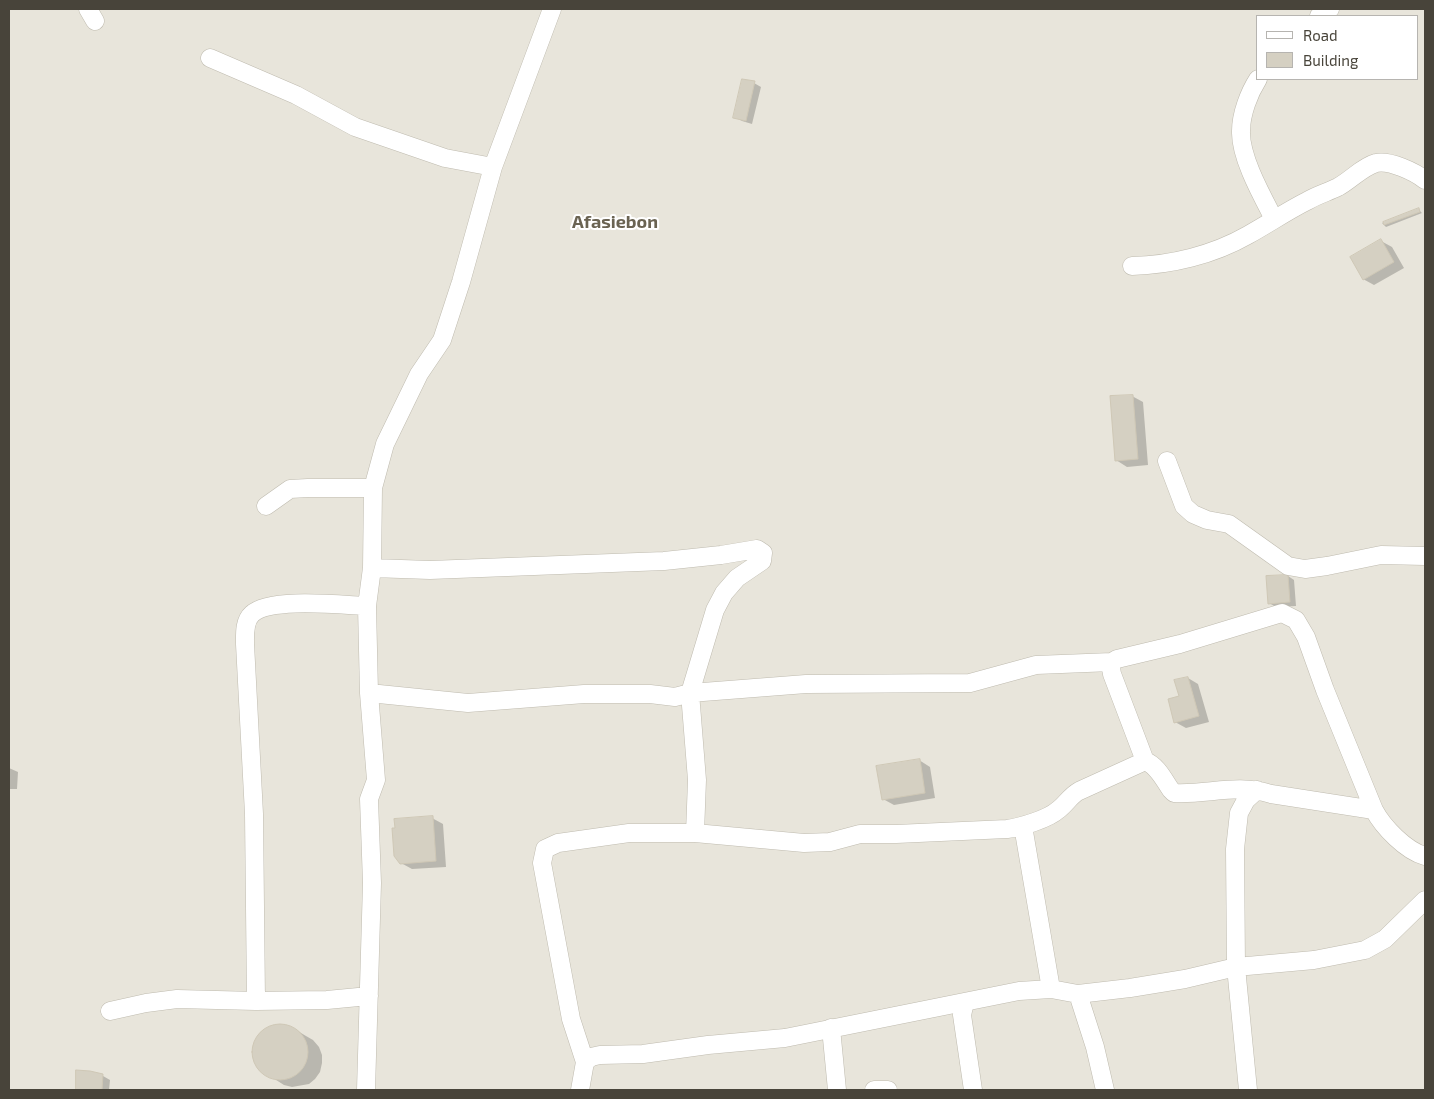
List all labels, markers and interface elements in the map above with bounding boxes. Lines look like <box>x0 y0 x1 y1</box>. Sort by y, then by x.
legend <box>1256 15 1419 80</box>
text: Road <box>1303 26 1338 44</box>
text: Building <box>1303 51 1358 69</box>
district label: Afasiebon <box>572 211 658 233</box>

